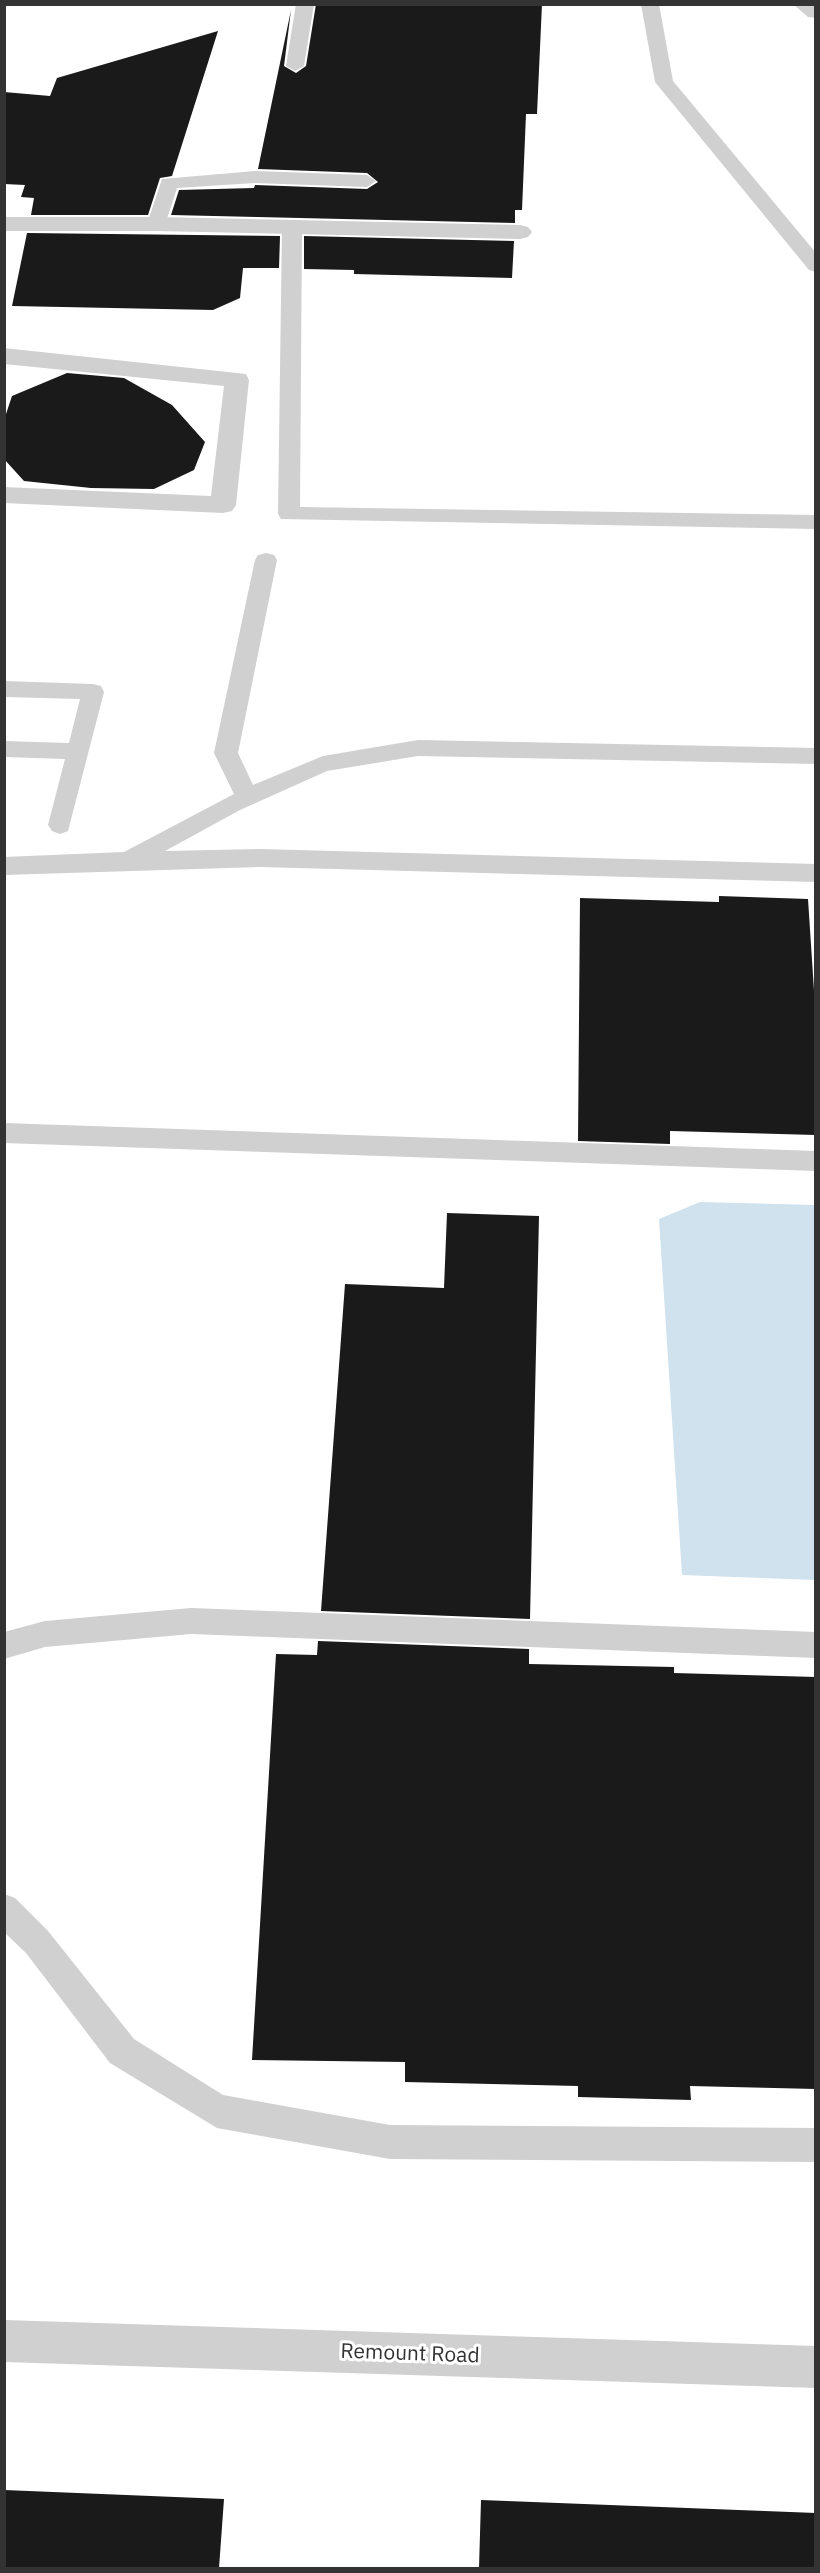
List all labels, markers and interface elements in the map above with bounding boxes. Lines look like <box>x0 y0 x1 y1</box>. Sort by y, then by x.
street label: Remount Road <box>340 2339 480 2369</box>

